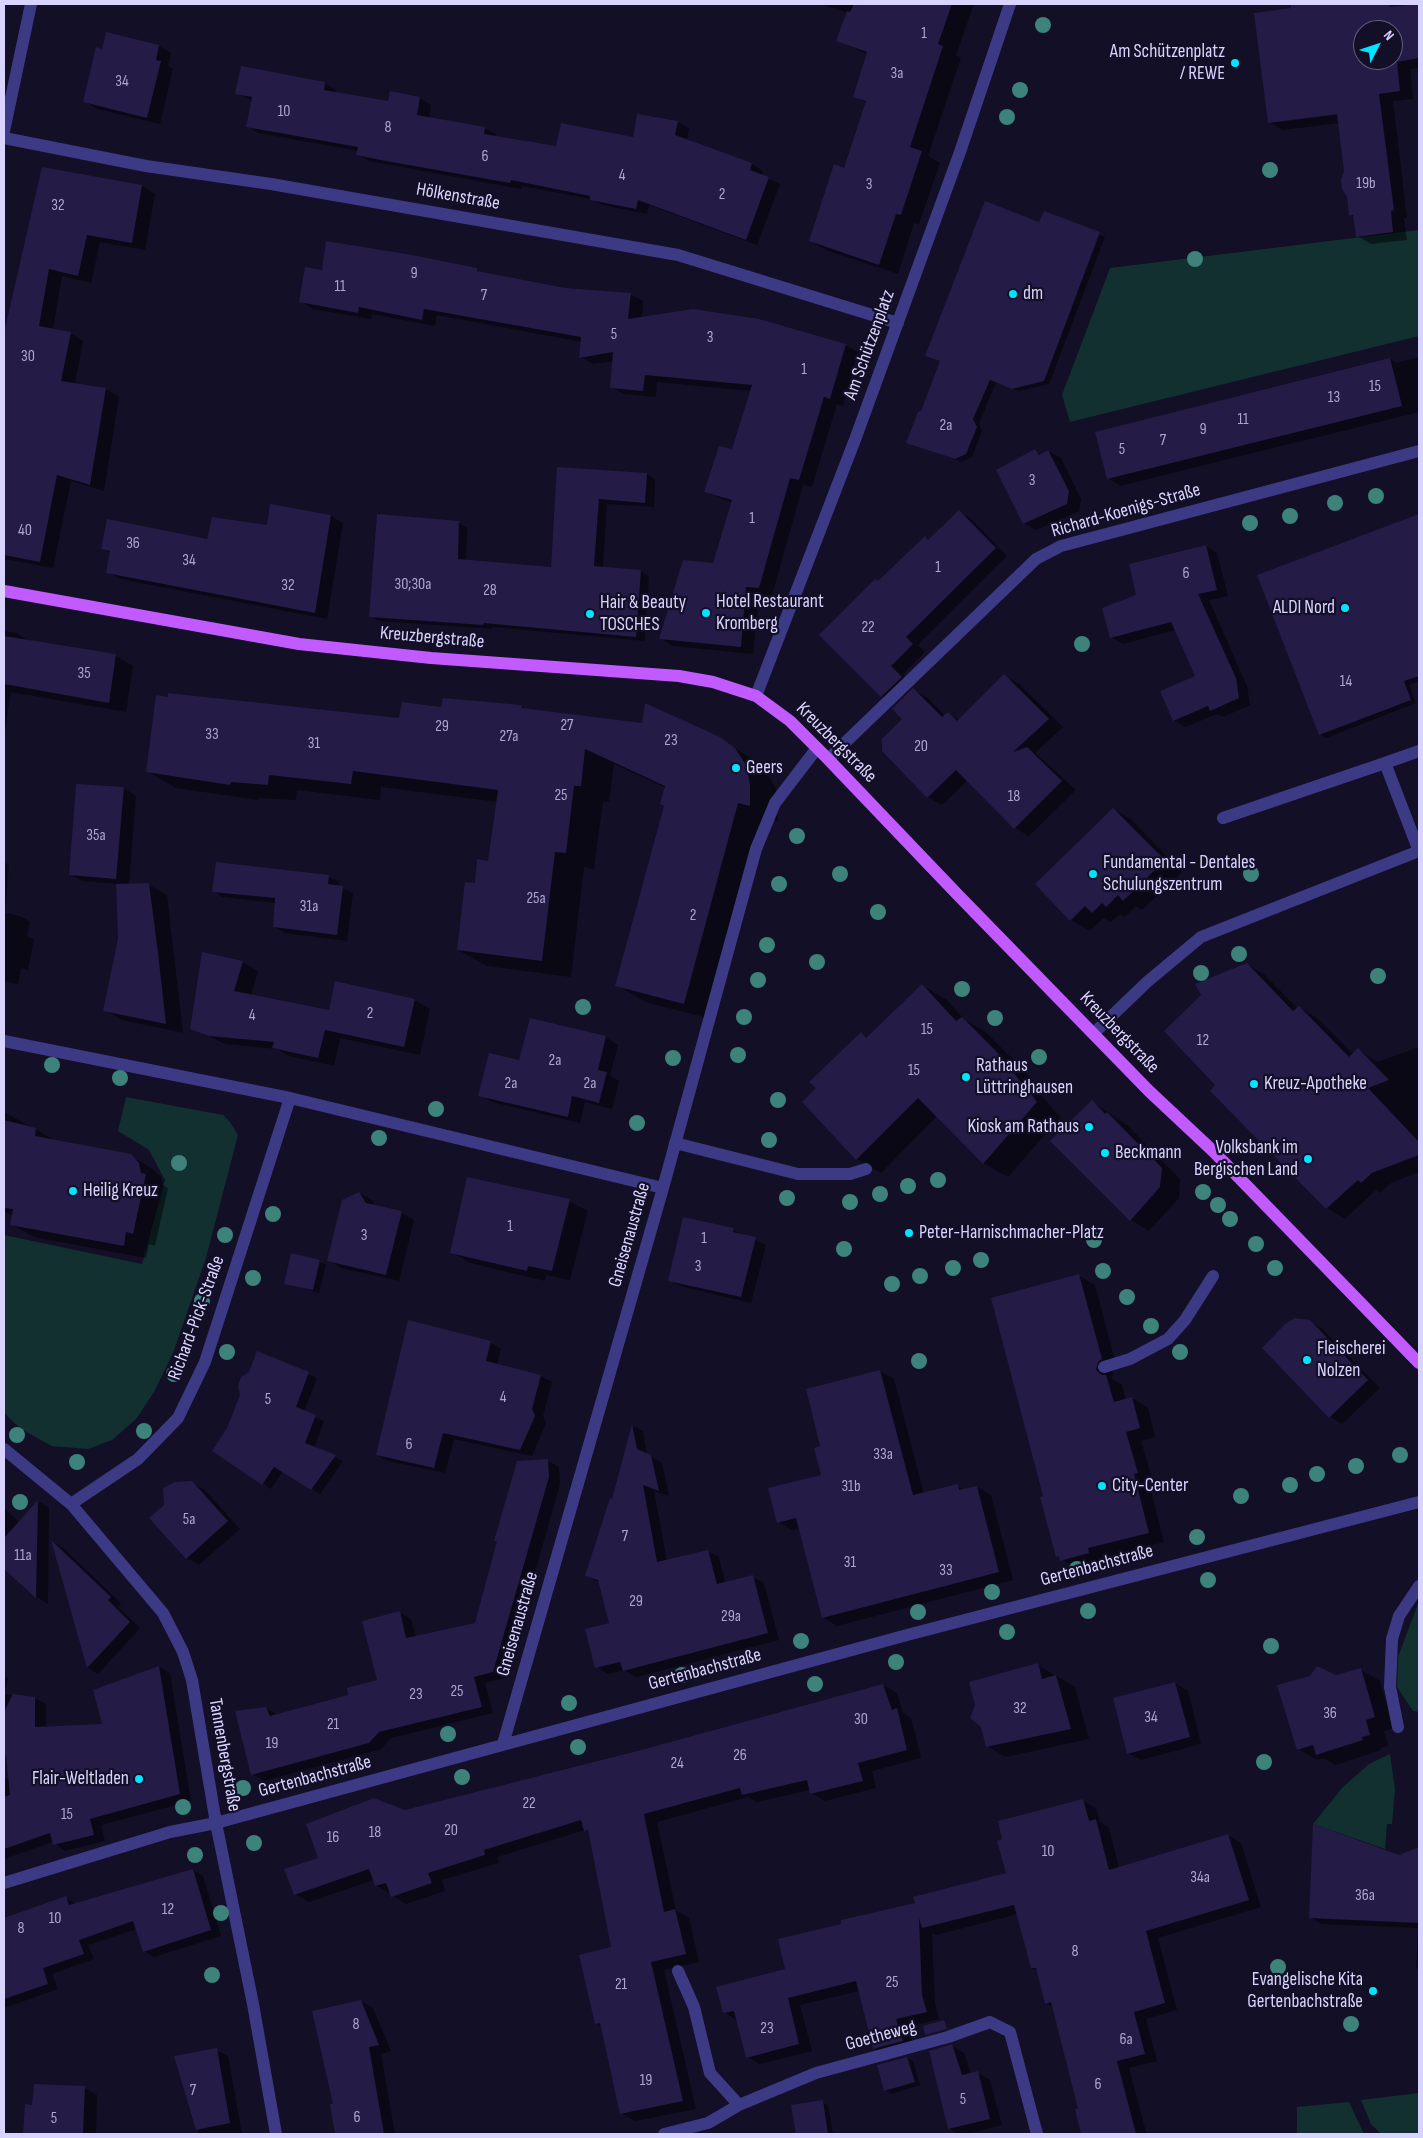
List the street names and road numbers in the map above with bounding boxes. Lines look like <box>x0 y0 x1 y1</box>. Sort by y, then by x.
street label: Hölkenstraße <box>414 178 502 216</box>
street label: Am Schützenplatz <box>840 287 900 403</box>
street label: Richard-Koenigs-Straße <box>1049 479 1203 543</box>
street label: Kreuzbergstraße <box>379 622 485 654</box>
street label: Kreuzbergstraße <box>791 698 881 788</box>
street label: Kreuzbergstraße <box>1074 987 1164 1079</box>
street label: Gneisenaustraße <box>604 1180 656 1290</box>
street label: Richard-Pick-Straße <box>164 1253 230 1383</box>
street label: Gertenbachstraße <box>1038 1540 1156 1592</box>
street label: Gneisenaustraße <box>492 1569 544 1679</box>
street label: Gertenbachstraße <box>646 1644 764 1696</box>
street label: Tannenbergstraße <box>203 1697 245 1813</box>
street label: Gertenbachstraße <box>256 1751 374 1803</box>
street label: Goetheweg <box>843 2016 919 2056</box>

